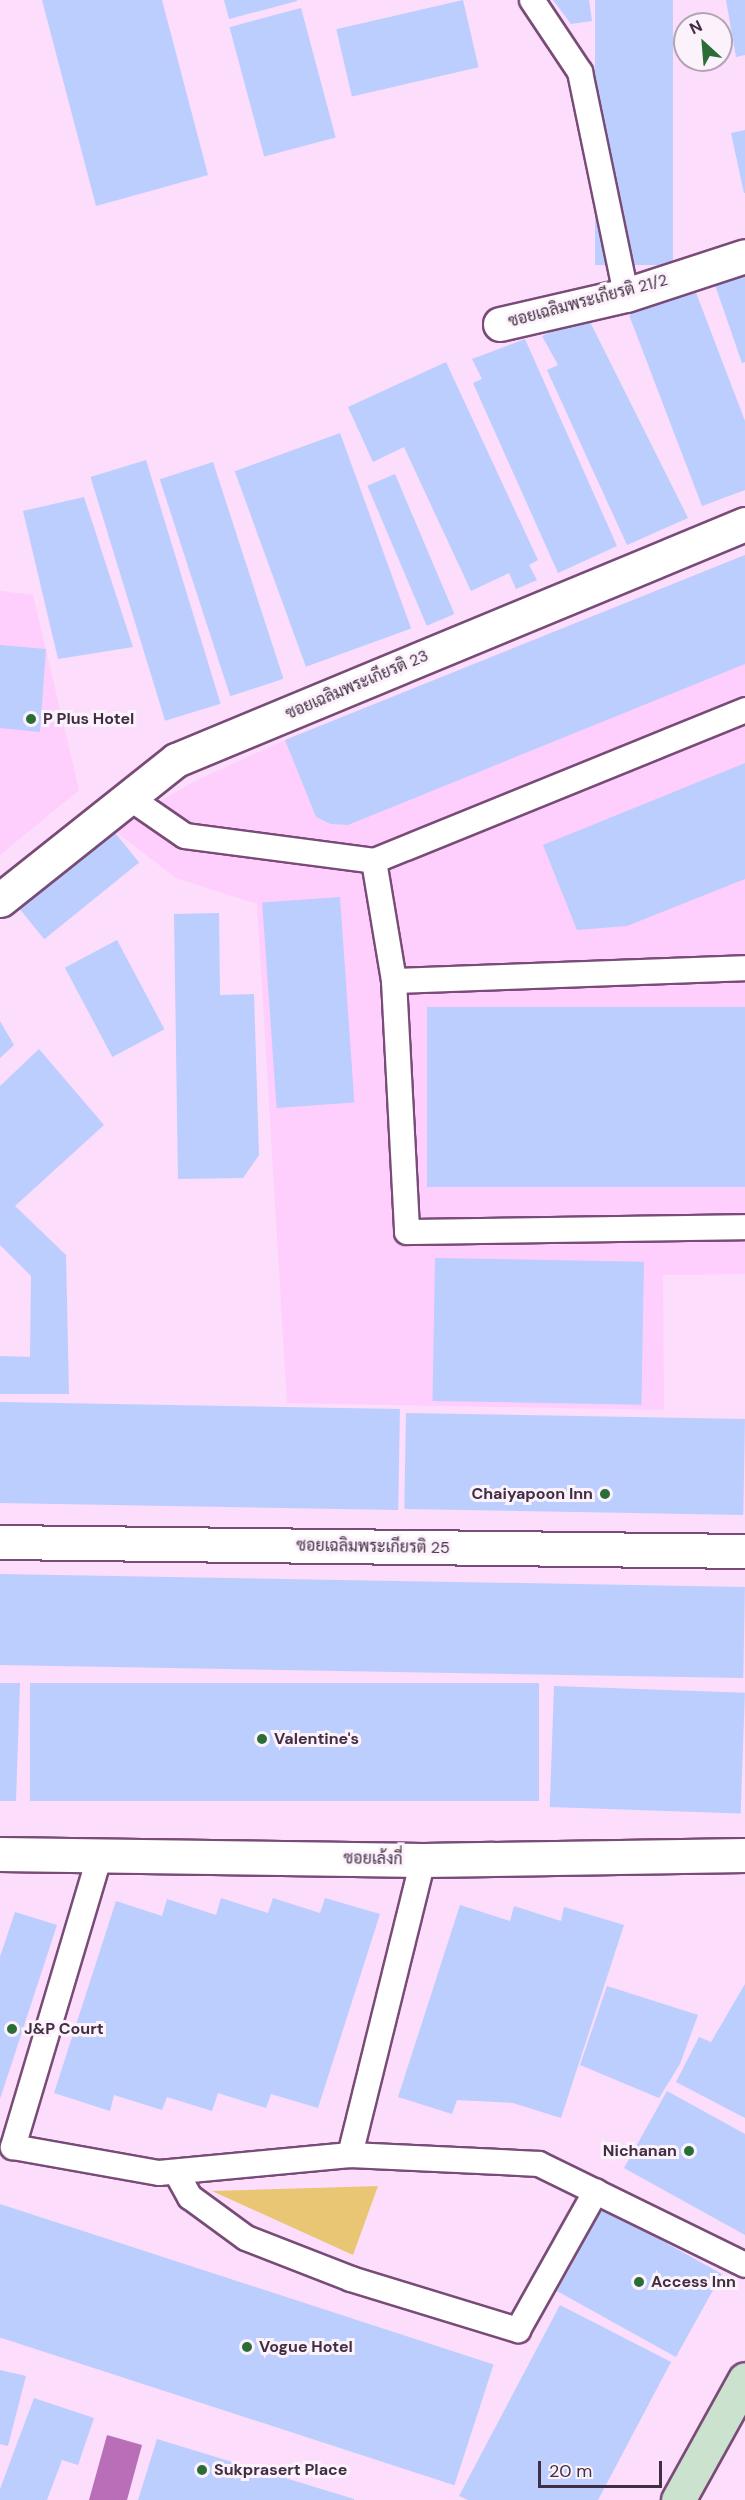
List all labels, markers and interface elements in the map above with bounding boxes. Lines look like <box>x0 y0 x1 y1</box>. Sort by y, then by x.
north arrow <box>673 12 733 72</box>
text: N <box>686 15 706 39</box>
street label: ซอยเฉลิมพระเกียรติ 21/2 <box>506 270 670 332</box>
street label: ซอยเฉลิมพระเกียรติ 23 <box>283 646 431 724</box>
place label: P Plus Hotel <box>43 709 134 729</box>
marker: P Plus Hotel <box>24 712 38 726</box>
place label: Chaiyapoon Inn <box>471 1484 593 1504</box>
marker: Chaiyapoon Inn <box>598 1487 612 1501</box>
street label: ซอยเฉลิมพระเกียรติ 25 <box>296 1536 450 1558</box>
place label: Valentine's <box>274 1729 359 1749</box>
marker: Valentine's <box>255 1732 269 1746</box>
street label: ซอยเล้งกี่ <box>343 1849 403 1869</box>
place label: J&P Court <box>24 2019 104 2039</box>
marker: J&P Court <box>5 2022 19 2036</box>
place label: Nichanan <box>603 2141 677 2161</box>
marker: Nichanan <box>682 2144 696 2158</box>
place label: Access Inn <box>651 2272 736 2292</box>
marker: Access Inn <box>632 2275 646 2289</box>
place label: Vogue Hotel <box>259 2337 353 2357</box>
marker: Vogue Hotel <box>240 2340 254 2354</box>
scale bar <box>541 2449 666 2487</box>
text: 20 m <box>549 2459 592 2483</box>
place label: Sukprasert Place <box>214 2460 347 2480</box>
marker: Sukprasert Place <box>195 2463 209 2477</box>

